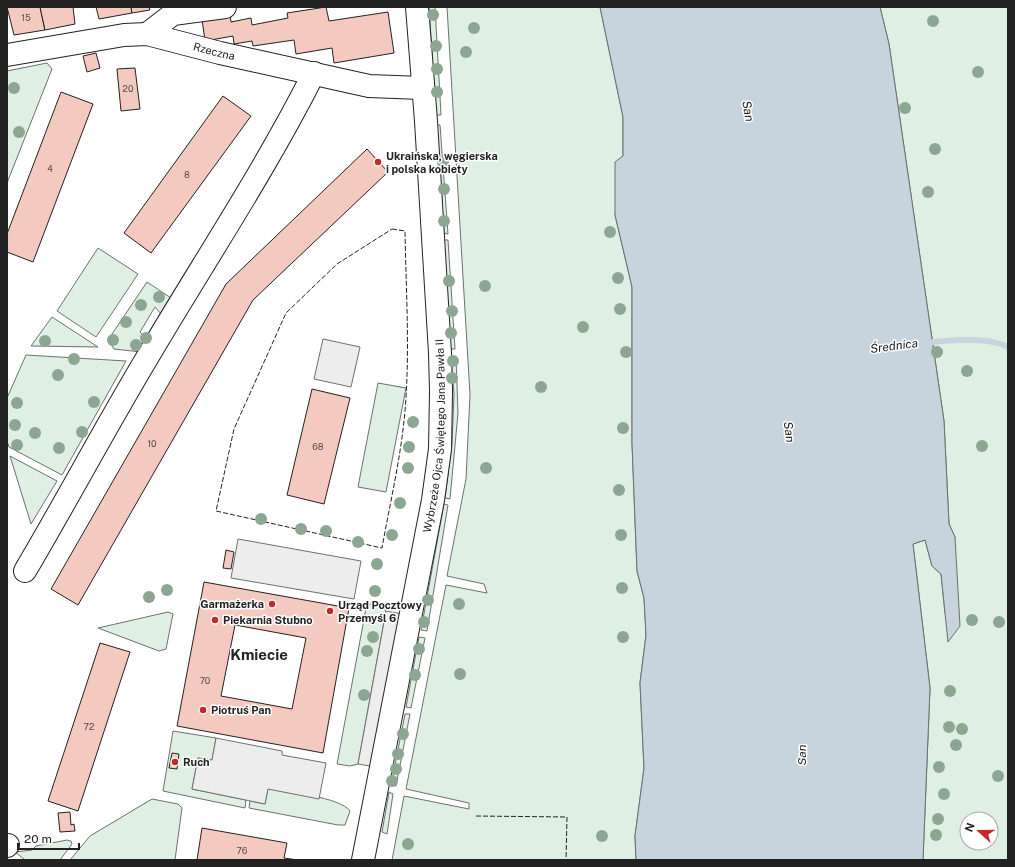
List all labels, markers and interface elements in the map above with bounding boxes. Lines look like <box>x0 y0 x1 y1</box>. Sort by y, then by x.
house number: 15 <box>21 12 31 23</box>
street label: Rzeczna <box>192 40 236 62</box>
house number: 20 <box>123 83 134 94</box>
water label: San <box>739 99 757 123</box>
place label: Ukraińska, węgierska i polska kobiety <box>386 150 498 175</box>
marker: Ukraińska, węgierska i polska kobiety <box>373 157 383 167</box>
house number: 4 <box>47 163 53 174</box>
house number: 8 <box>184 169 190 180</box>
water label: Średnica <box>869 336 919 356</box>
street label: Wybrzeże Ojca Świętego Jana Pawła II <box>421 339 447 534</box>
water label: San <box>781 421 797 444</box>
house number: 10 <box>147 438 157 449</box>
house number: 68 <box>312 441 324 452</box>
place label: Garmażerka <box>200 598 264 610</box>
marker: Garmażerka <box>267 599 277 609</box>
place label: Urząd Pocztowy Przemyśl 6 <box>338 599 423 624</box>
marker: Urząd Pocztowy Przemyśl 6 <box>325 606 335 616</box>
place label: Piekarnia Stubno <box>223 614 313 626</box>
marker: Piekarnia Stubno <box>210 615 220 625</box>
district label: Kmiecie <box>230 646 288 663</box>
house number: 70 <box>200 675 211 686</box>
place label: Piotruś Pan <box>211 704 271 716</box>
marker: Piotruś Pan <box>198 705 208 715</box>
house number: 72 <box>84 721 94 732</box>
water label: San <box>795 744 809 765</box>
place label: Ruch <box>183 756 210 768</box>
marker: Ruch <box>170 757 180 767</box>
north arrow <box>959 811 999 851</box>
text: N <box>963 821 977 834</box>
scale bar <box>18 825 79 851</box>
text: 20 m <box>24 832 52 846</box>
house number: 76 <box>237 845 248 856</box>

